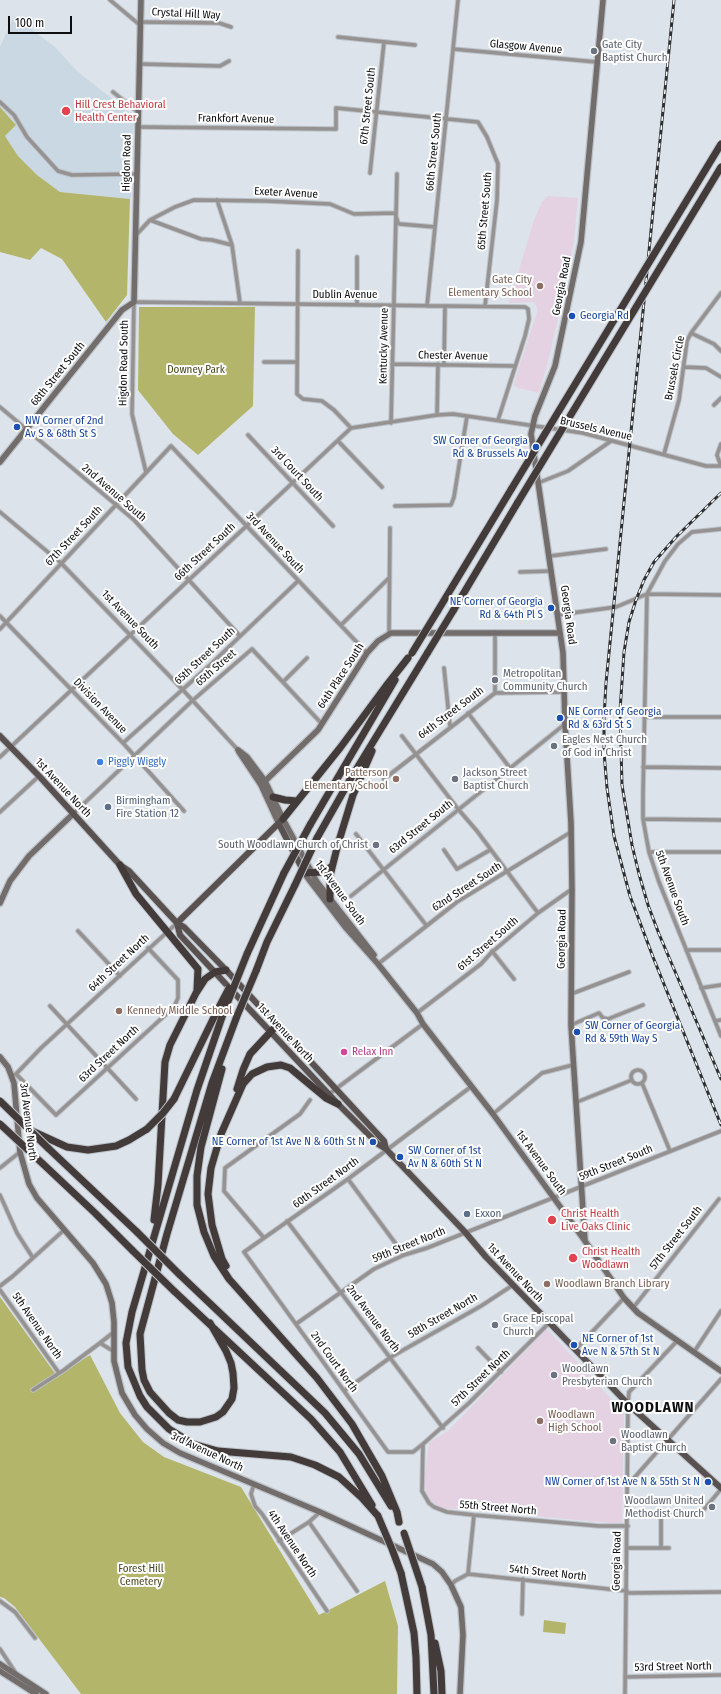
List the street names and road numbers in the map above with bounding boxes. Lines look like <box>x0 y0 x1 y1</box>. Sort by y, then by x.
street label: Crystal Hill Way <box>151 6 221 22</box>
street label: Glasgow Avenue <box>489 37 563 57</box>
street label: 67th Street South <box>357 67 379 145</box>
street label: Frankfort Avenue <box>198 112 274 126</box>
street label: 66th Street South <box>423 112 445 192</box>
street label: Higdon Road <box>120 134 134 192</box>
street label: 65th Street South <box>475 171 495 251</box>
street label: Exeter Avenue <box>254 185 318 201</box>
street label: Georgia Road <box>550 255 574 317</box>
street label: Dublin Avenue <box>312 288 378 302</box>
street label: Kentucky Avenue <box>377 308 391 384</box>
street label: Higdon Road South <box>117 320 131 406</box>
street label: Brussels Circle <box>662 335 688 401</box>
street label: 68th Street South <box>28 339 88 409</box>
street label: Chester Avenue <box>418 349 488 363</box>
street label: Brussels Avenue <box>559 414 633 444</box>
street label: 3rd Court South <box>268 444 326 504</box>
street label: 2nd Avenue South <box>79 461 149 525</box>
street label: 67th Street South <box>43 503 105 569</box>
street label: 3rd Avenue South <box>243 510 307 576</box>
street label: 66th Street South <box>172 520 238 584</box>
street label: Georgia Road <box>557 584 579 646</box>
street label: 1st Avenue South <box>98 588 162 652</box>
street label: 65th Street South <box>172 624 238 688</box>
street label: 64th Place South <box>315 641 367 711</box>
street label: 65th Street <box>193 647 239 689</box>
street label: Division Avenue <box>70 676 130 736</box>
street label: 64th Street South <box>416 684 486 742</box>
street label: 1st Avenue North <box>32 756 94 820</box>
street label: 63rd Street South <box>386 797 456 857</box>
street label: 5th Avenue South <box>652 849 692 927</box>
street label: 1st Avenue South <box>312 858 368 928</box>
street label: 62nd Street South <box>430 860 504 914</box>
street label: Georgia Road <box>555 909 569 969</box>
street label: 61st Street South <box>455 914 521 974</box>
street label: 64th Street North <box>86 932 152 994</box>
street label: 1st Avenue North <box>254 1001 316 1065</box>
street label: 63rd Street North <box>76 1023 142 1085</box>
street label: 3rd Avenue North <box>17 1082 39 1162</box>
street label: 1st Avenue South <box>513 1128 569 1198</box>
street label: 59th Street South <box>577 1142 655 1184</box>
street label: 60th Street North <box>290 1155 362 1211</box>
street label: 57th Street South <box>647 1203 705 1273</box>
street label: 59th Street North <box>371 1224 447 1266</box>
street label: 1st Avenue North <box>484 1241 546 1305</box>
street label: 2nd Avenue North <box>344 1283 402 1355</box>
street label: 5th Avenue North <box>9 1290 65 1362</box>
street label: 58th Street North <box>406 1291 480 1341</box>
street label: 2nd Court North <box>308 1329 360 1395</box>
street label: 57th Street North <box>449 1347 513 1409</box>
street label: 3rd Avenue North <box>169 1429 245 1475</box>
street label: 55th Street North <box>459 1498 537 1518</box>
street label: 4th Avenue North <box>265 1508 319 1580</box>
street label: Georgia Road <box>610 1531 624 1591</box>
street label: 54th Street North <box>509 1562 587 1584</box>
street label: 53rd Street North <box>634 1660 712 1674</box>

